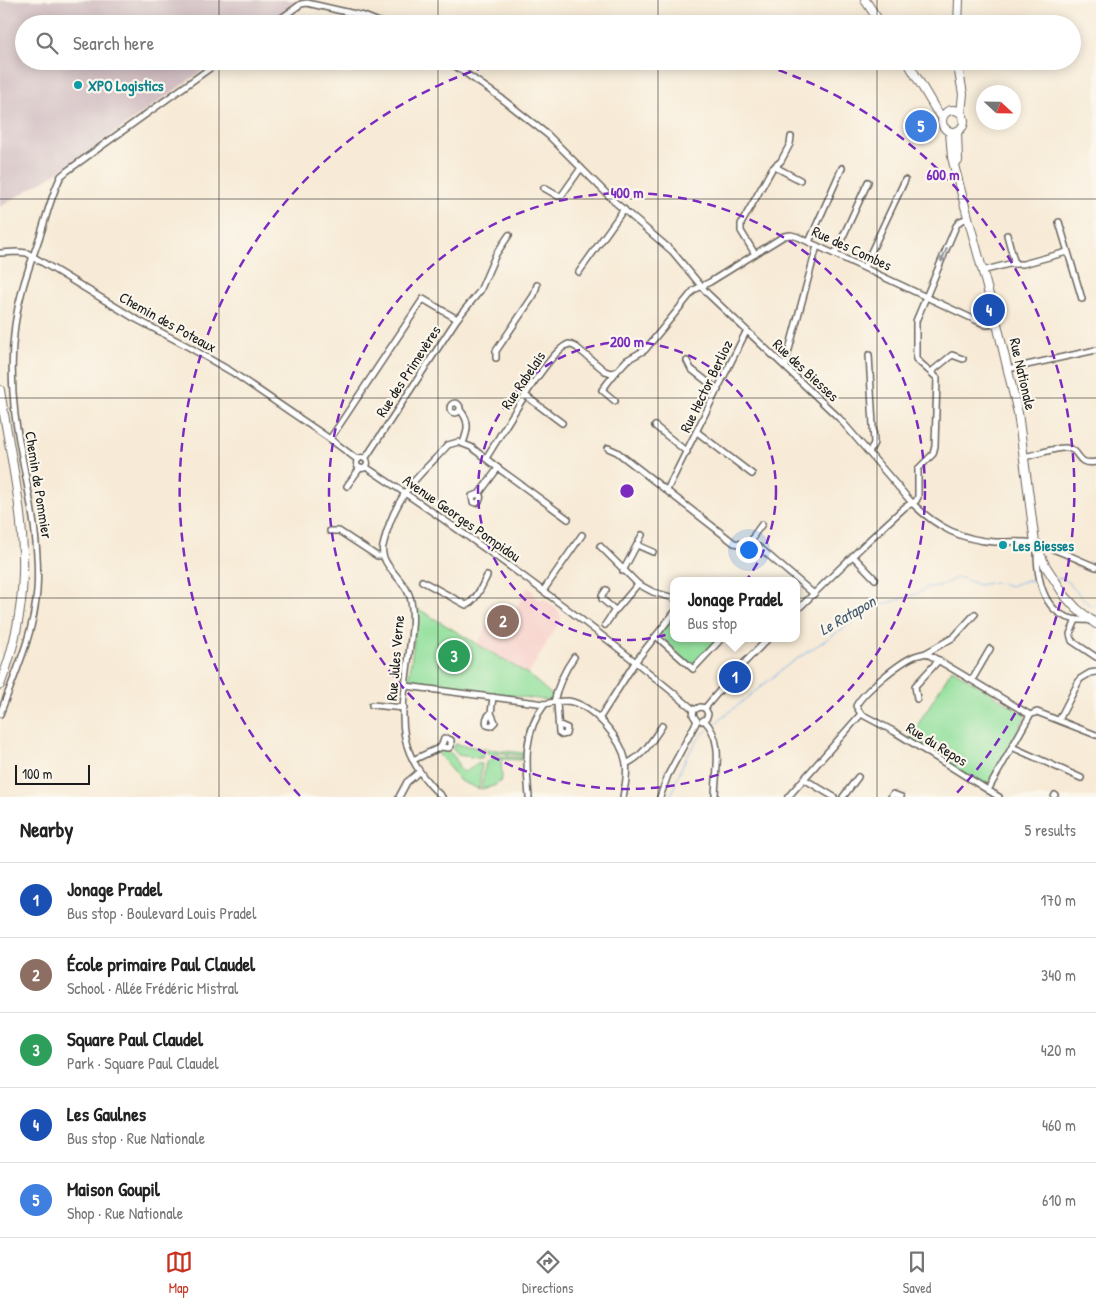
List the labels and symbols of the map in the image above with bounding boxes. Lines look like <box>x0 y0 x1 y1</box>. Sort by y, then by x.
place label: XPO Logistics <box>88 75 164 97</box>
marker: XPO Logistics <box>72 79 84 91</box>
north arrow <box>976 85 1021 130</box>
pin: 5 <box>905 107 937 145</box>
text: 600 m <box>926 164 960 185</box>
text: 400 m <box>611 182 643 203</box>
street label: Rue des Combes <box>809 220 895 276</box>
one-way arrow <box>938 247 948 262</box>
street label: Chemin des Poteaux <box>116 287 221 358</box>
pin: 4 <box>973 291 1005 329</box>
street label: Rue des Primevères <box>371 321 446 421</box>
text: 200 m <box>610 331 644 352</box>
street label: Rue des Biesses <box>768 334 844 406</box>
street label: Rue Hector Berlioz <box>675 336 738 436</box>
street label: Rue Nationale <box>1005 336 1041 412</box>
street label: Rue Rabelais <box>496 347 550 413</box>
street label: Chemin de Pommier <box>20 430 58 540</box>
street label: Avenue Georges Pompidou <box>399 469 525 567</box>
centre of rings <box>618 482 636 500</box>
place label: Les Biesses <box>1013 535 1074 556</box>
your location <box>736 537 762 563</box>
marker: Les Biesses <box>997 539 1009 551</box>
water label: Le Ratapon <box>815 589 881 640</box>
pin: 2 <box>487 602 519 640</box>
street label: Rue Jules Verne <box>381 614 409 702</box>
pin: 3 <box>438 637 470 675</box>
pin: 1 <box>719 658 751 696</box>
street label: Rue du Repos <box>902 717 972 771</box>
scale bar <box>15 762 90 785</box>

